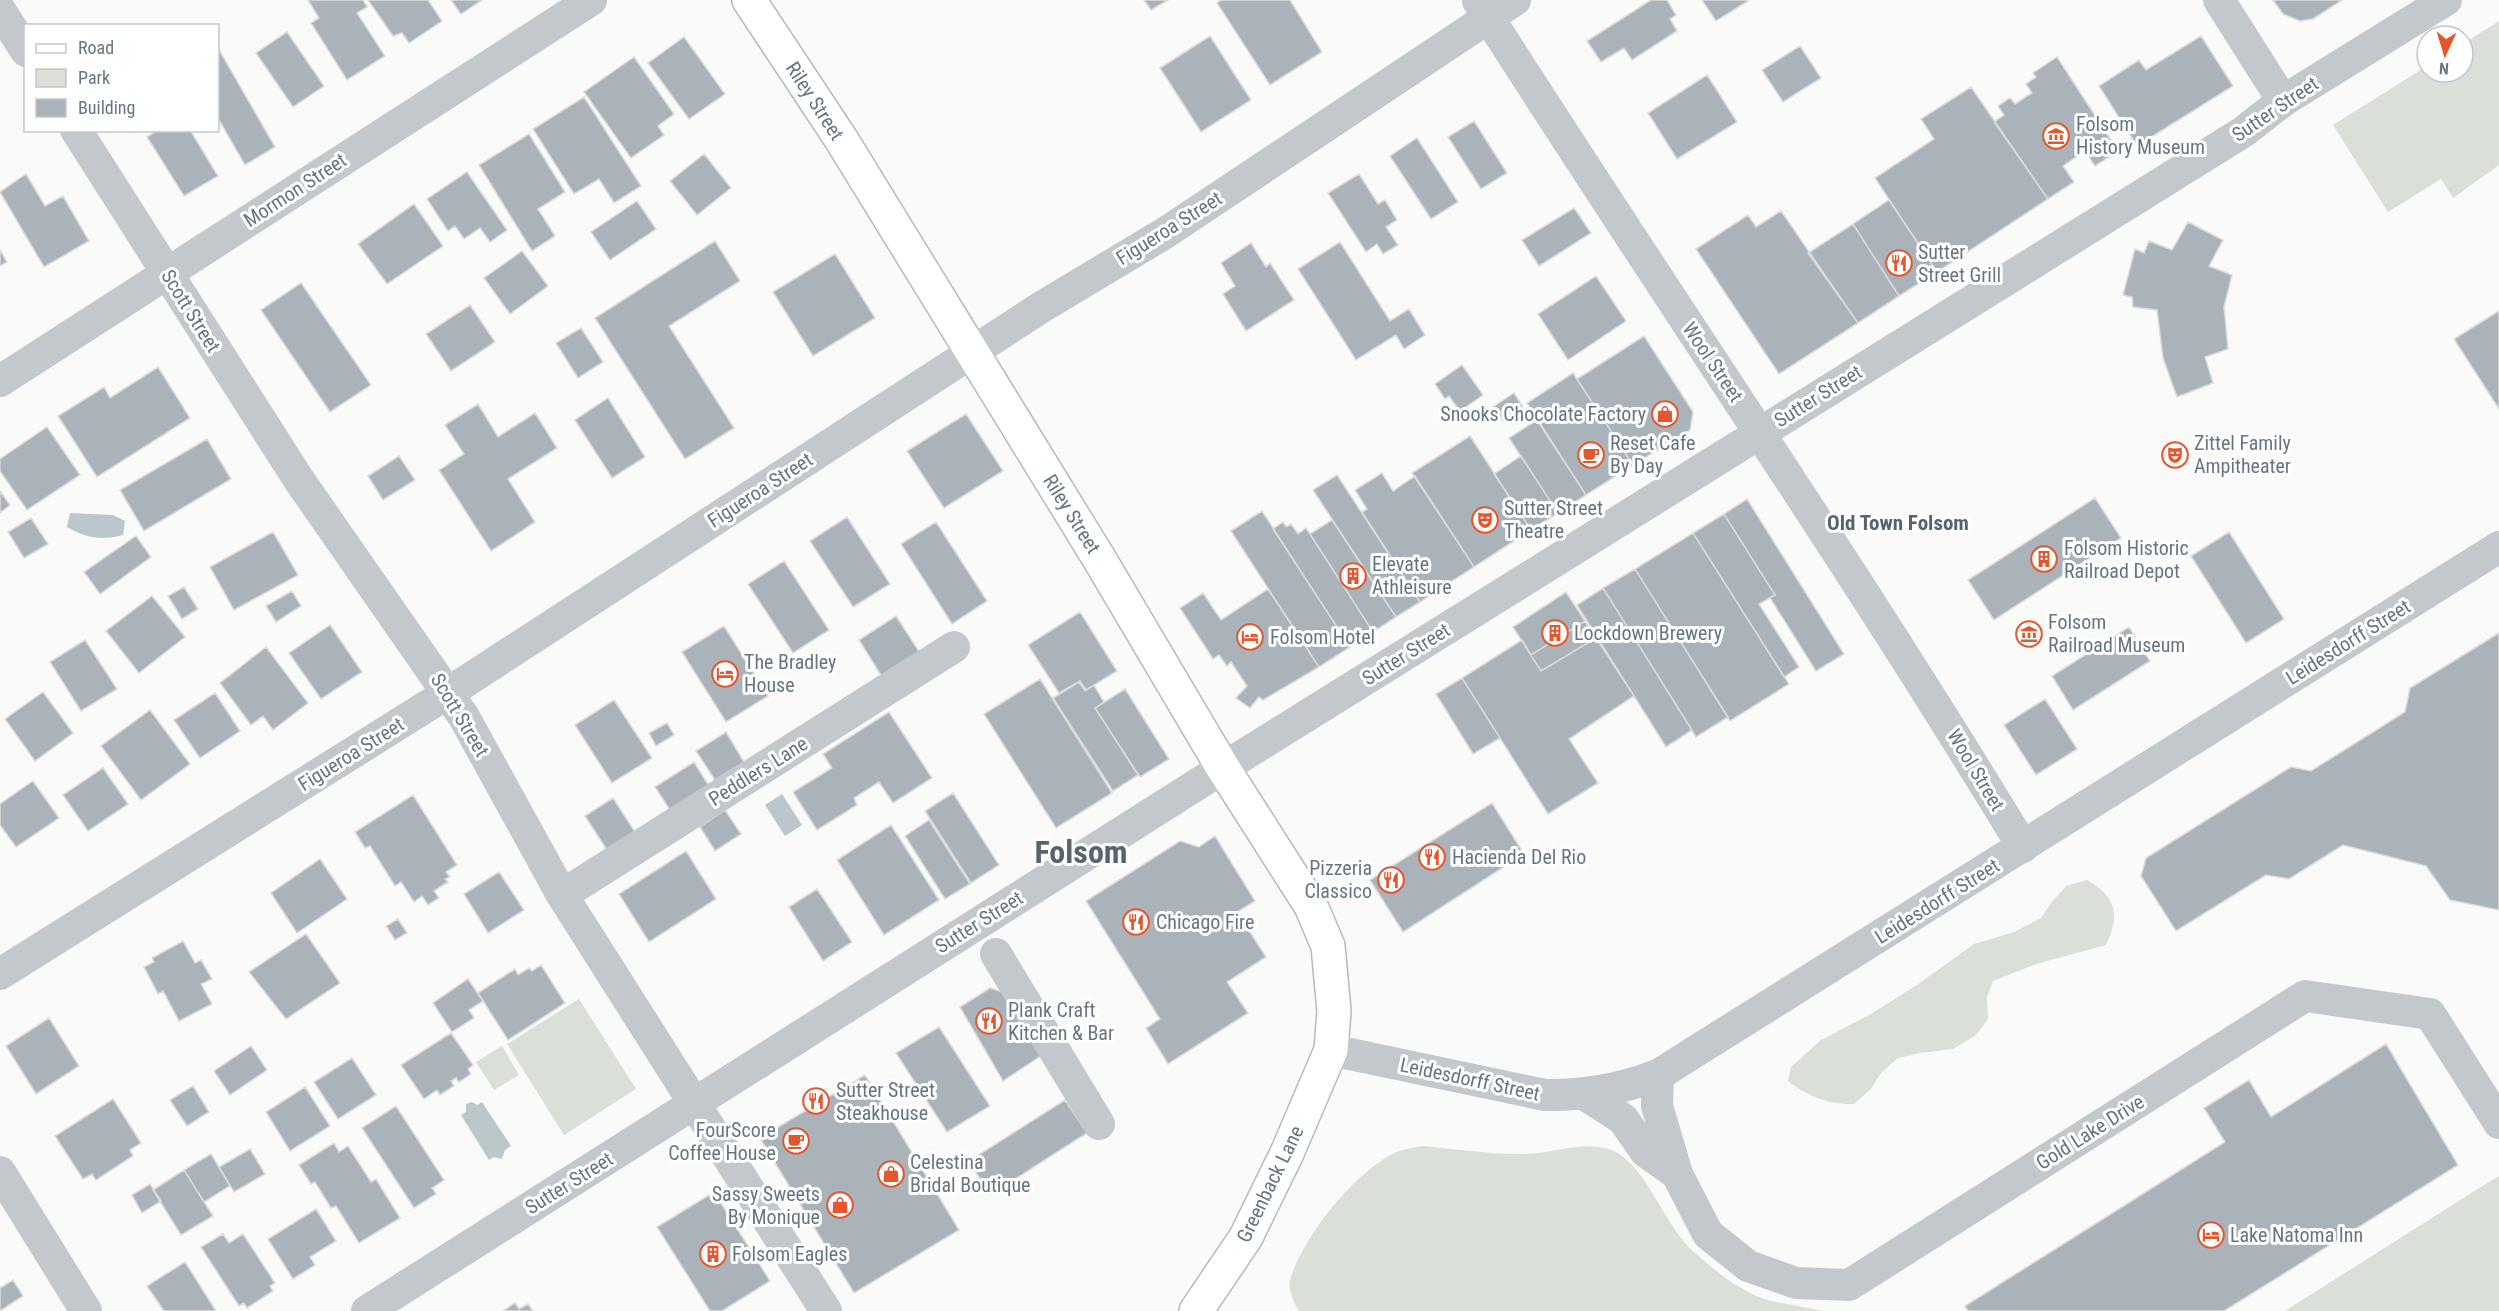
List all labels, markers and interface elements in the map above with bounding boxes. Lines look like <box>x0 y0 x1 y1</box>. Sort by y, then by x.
legend <box>24 24 219 132</box>
north arrow <box>2415 24 2475 84</box>
text: Road <box>78 37 114 58</box>
street label: Riley Street <box>781 57 849 145</box>
text: N <box>2438 59 2450 78</box>
text: Park <box>78 67 110 88</box>
street label: Sutter Street <box>2227 71 2323 147</box>
text: Building <box>78 97 135 118</box>
place label: Folsom History Museum <box>2076 112 2205 159</box>
museum icon: Folsom History Museum <box>2041 121 2071 151</box>
street label: Mormon Street <box>239 148 351 232</box>
street label: Figueroa Street <box>1112 186 1226 270</box>
place label: Sutter Street Grill <box>1918 240 2001 287</box>
restaurant icon: Sutter Street Grill <box>1884 248 1914 278</box>
street label: Scott Street <box>156 265 226 357</box>
street label: Wool Street <box>1678 318 1748 407</box>
street label: Sutter Street <box>1770 360 1866 432</box>
shop icon: Snooks Chocolate Factory <box>1650 399 1680 429</box>
place label: Snooks Chocolate Factory <box>1440 402 1646 426</box>
place label: Reset Cafe By Day <box>1610 431 1695 478</box>
place label: Zittel Family Ampitheater <box>2194 431 2291 478</box>
cafe icon: Reset Cafe By Day <box>1576 440 1606 470</box>
theatre icon: Zittel Family Ampitheater <box>2160 440 2190 470</box>
street label: Figueroa Street <box>703 447 817 533</box>
street label: Riley Street <box>1038 470 1106 558</box>
place label: Sutter Street Theatre <box>1504 496 1603 543</box>
theatre icon: Sutter Street Theatre <box>1470 505 1500 535</box>
district label: Old Town Folsom <box>1827 511 1969 535</box>
place label: Folsom Historic Railroad Depot <box>2064 536 2189 583</box>
building icon: Folsom Historic Railroad Depot <box>2029 544 2059 574</box>
place label: Elevate Athleisure <box>1372 552 1452 599</box>
building icon: Elevate Athleisure <box>1338 561 1368 591</box>
street label: Leidesdorff Street <box>2281 594 2415 690</box>
place label: Folsom Railroad Museum <box>2048 610 2185 657</box>
street label: Sutter Street <box>1358 618 1454 690</box>
building icon: Lockdown Brewery <box>1540 618 1570 648</box>
museum icon: Folsom Railroad Museum <box>2014 619 2044 649</box>
place label: Lockdown Brewery <box>1574 621 1722 645</box>
hotel icon: Folsom Hotel <box>1235 622 1265 652</box>
place label: Folsom Hotel <box>1270 625 1375 649</box>
place label: The Bradley House <box>744 650 836 697</box>
hotel icon: The Bradley House <box>710 659 740 689</box>
street label: Scott Street <box>426 669 494 761</box>
street label: Figueroa Street <box>294 712 408 796</box>
street label: Wool Street <box>1942 725 2010 815</box>
street label: Peddlers Lane <box>704 731 812 811</box>
district label: Folsom <box>1034 833 1128 871</box>
restaurant icon: Hacienda Del Rio <box>1417 842 1447 872</box>
place label: Hacienda Del Rio <box>1452 845 1586 869</box>
street label: Leidesdorff Street <box>1870 853 2004 949</box>
place label: Pizzeria Classico <box>1304 856 1372 903</box>
restaurant icon: Pizzeria Classico <box>1376 865 1406 895</box>
street label: Sutter Street <box>931 886 1027 958</box>
restaurant icon: Chicago Fire <box>1121 907 1151 937</box>
place label: Chicago Fire <box>1156 910 1254 934</box>
place label: Plank Craft Kitchen & Bar <box>1008 998 1114 1045</box>
restaurant icon: Plank Craft Kitchen & Bar <box>974 1006 1004 1036</box>
street label: Leidesdorff Street <box>1398 1052 1542 1106</box>
place label: Sutter Street Steakhouse <box>836 1078 935 1125</box>
restaurant icon: Sutter Street Steakhouse <box>801 1086 831 1116</box>
street label: Gold Lake Drive <box>2032 1089 2148 1175</box>
place label: FourScore Coffee House <box>668 1118 776 1165</box>
street label: Greenback Lane <box>1231 1122 1309 1246</box>
cafe icon: FourScore Coffee House <box>781 1126 811 1156</box>
street label: Sutter Street <box>521 1147 617 1219</box>
place label: Celestina Bridal Boutique <box>910 1150 1030 1197</box>
shop icon: Celestina Bridal Boutique <box>876 1159 906 1189</box>
place label: Sassy Sweets By Monique <box>712 1182 820 1229</box>
shop icon: Sassy Sweets By Monique <box>825 1190 855 1220</box>
hotel icon: Lake Natoma Inn <box>2196 1220 2226 1250</box>
place label: Lake Natoma Inn <box>2230 1223 2363 1247</box>
building icon: Folsom Eagles <box>698 1239 728 1269</box>
place label: Folsom Eagles <box>732 1242 847 1266</box>

